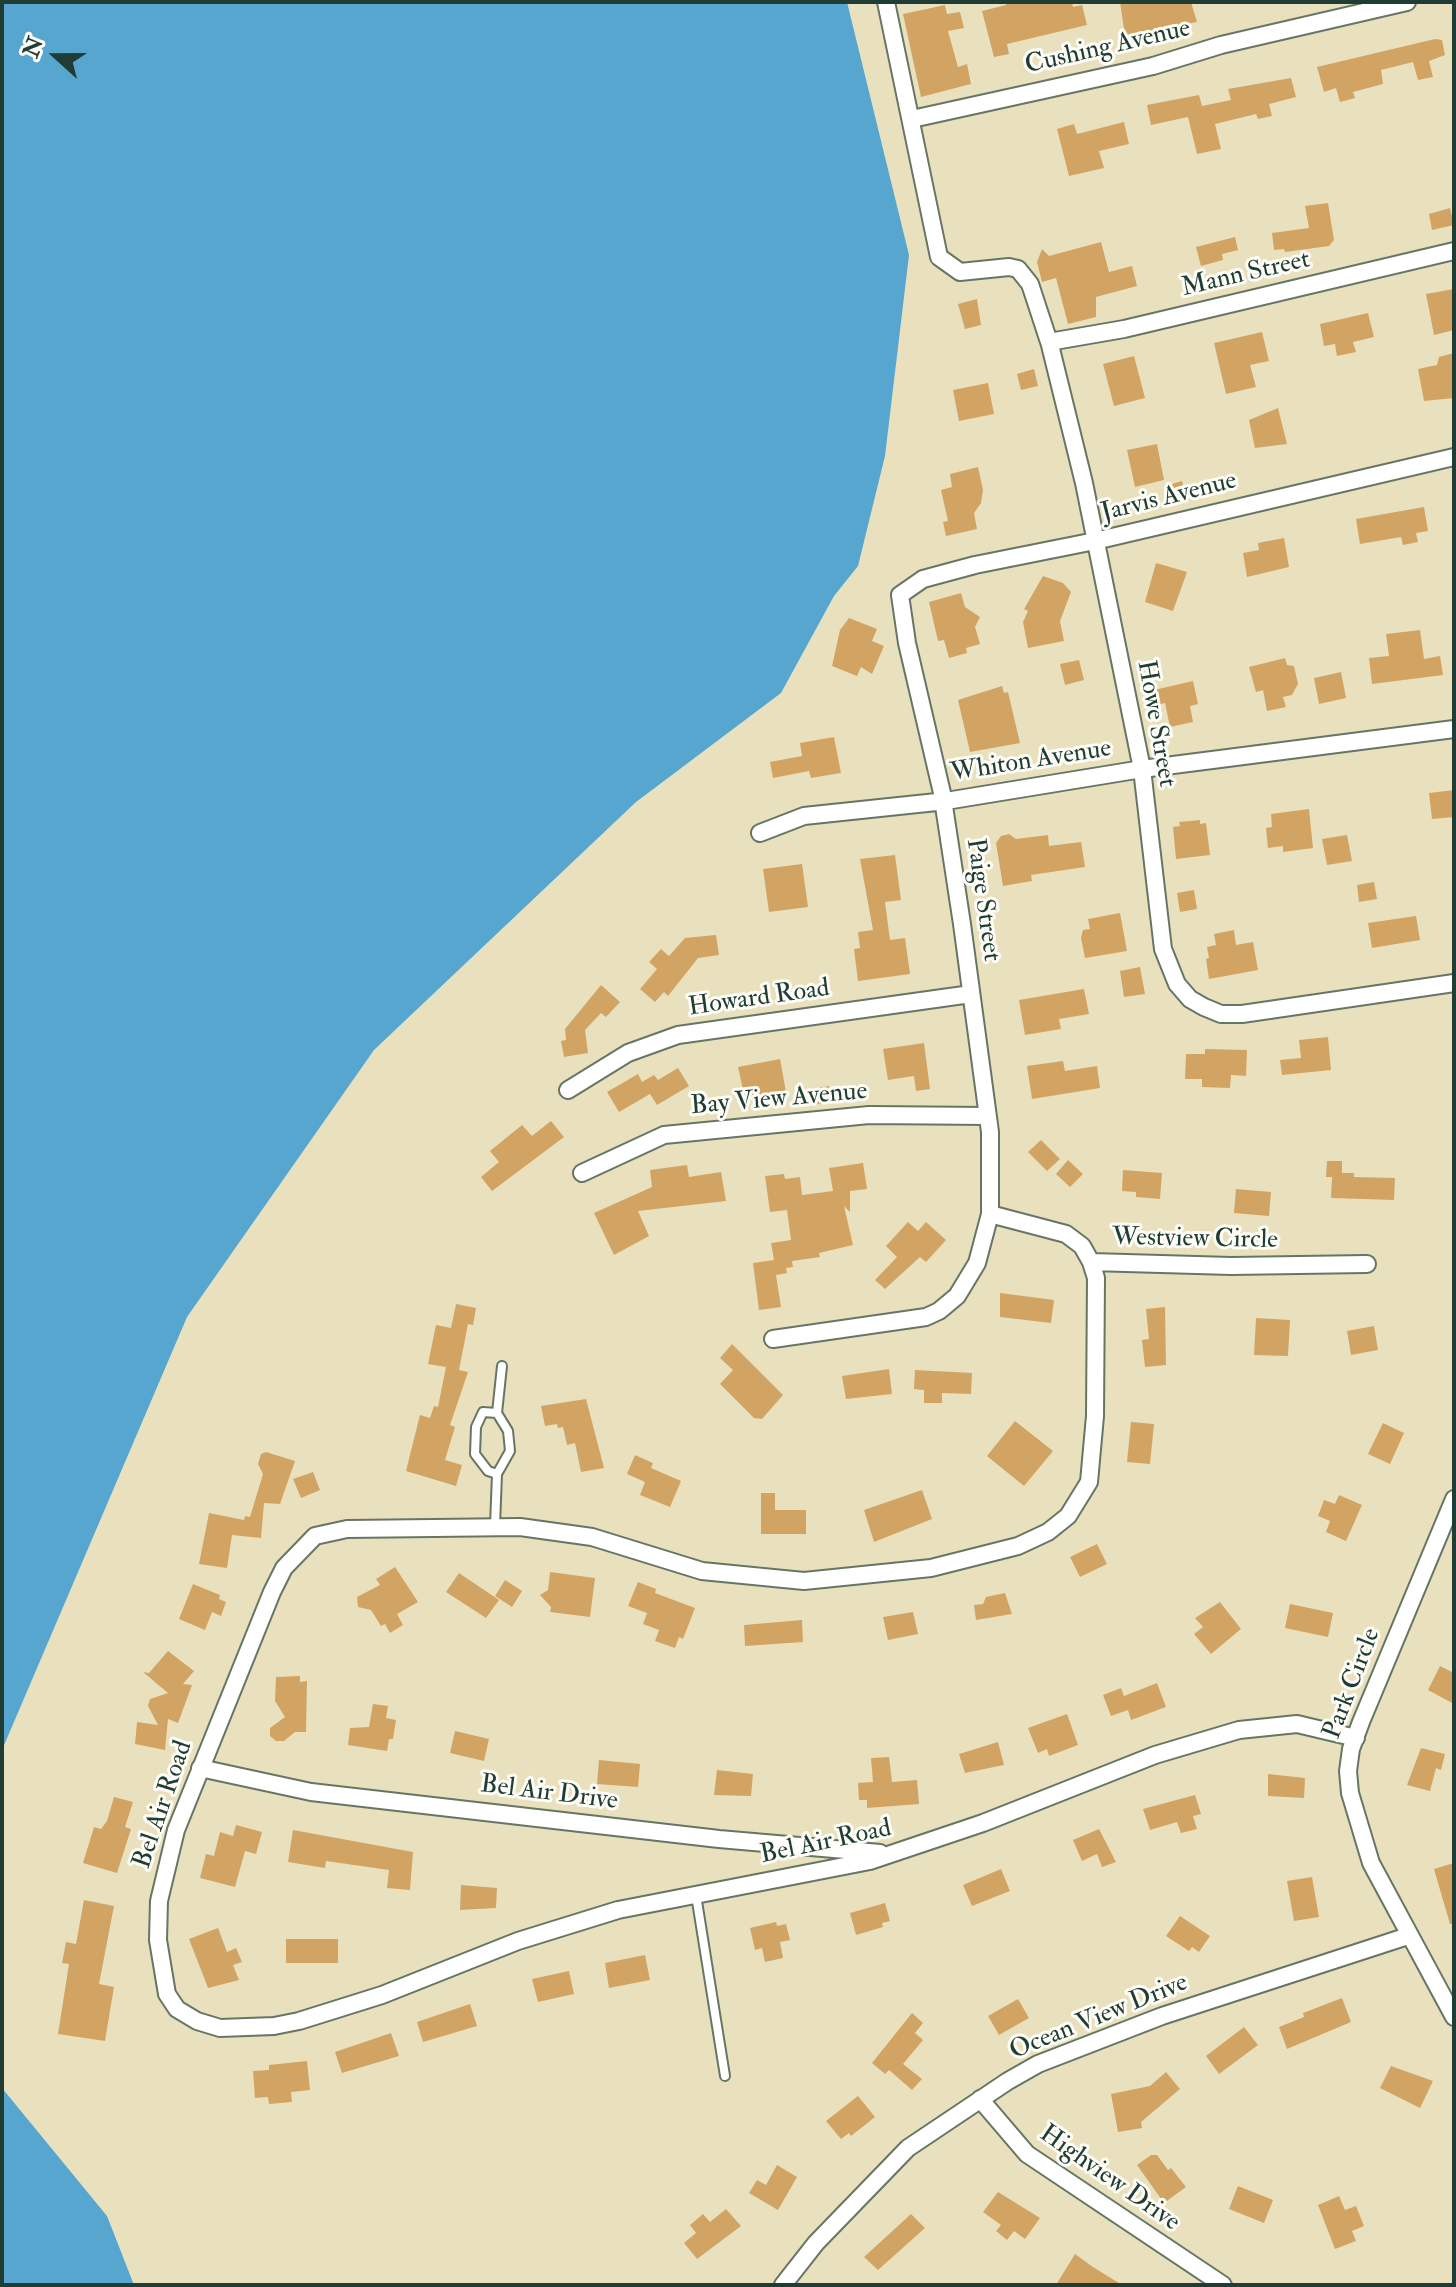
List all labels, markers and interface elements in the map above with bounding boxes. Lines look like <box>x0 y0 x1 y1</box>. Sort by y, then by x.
street label: Cushing Avenue <box>1022 14 1194 82</box>
north arrow <box>16 16 96 96</box>
text: N <box>17 33 50 62</box>
street label: Mann Street <box>1179 245 1313 305</box>
street label: Jarvis Avenue <box>1098 466 1240 530</box>
street label: Howe Street <box>1129 658 1181 790</box>
street label: Whiton Avenue <box>948 734 1114 790</box>
street label: Paige Street <box>958 836 1006 964</box>
street label: Howard Road <box>686 974 832 1024</box>
street label: Bay View Avenue <box>689 1077 869 1123</box>
street label: Westview Circle <box>1112 1223 1278 1257</box>
street label: Park Circle <box>1318 1624 1388 1744</box>
street label: Bel Air Road <box>128 1737 200 1873</box>
street label: Bel Air Drive <box>479 1770 619 1818</box>
street label: Bel Air Road <box>758 1814 894 1872</box>
street label: Ocean View Drive <box>1006 1968 1192 2068</box>
street label: Highview Drive <box>1033 2119 1185 2239</box>

